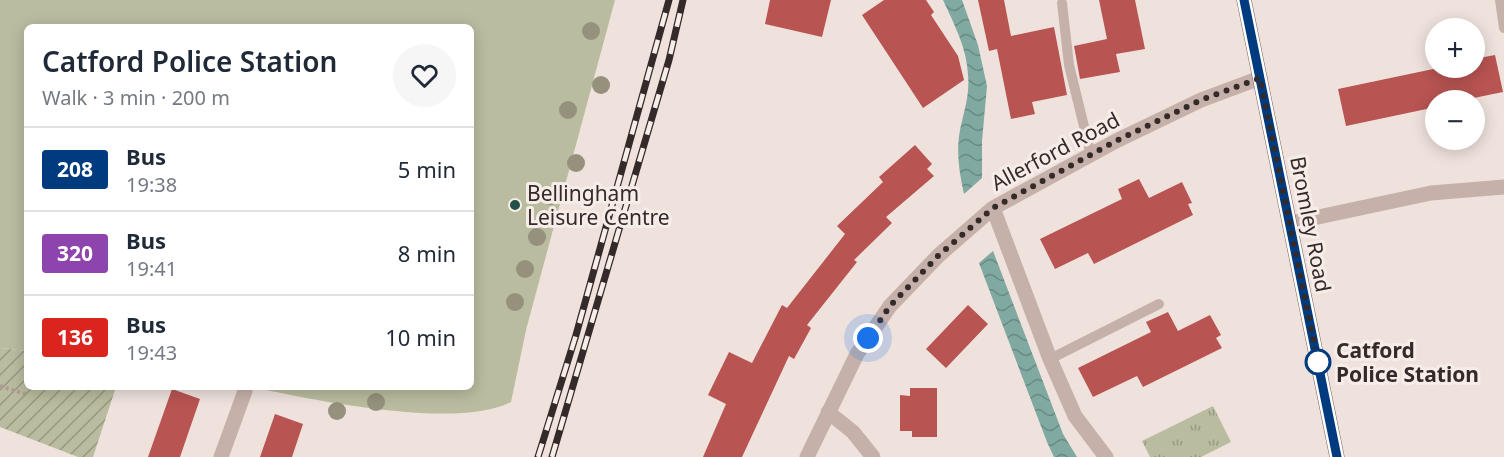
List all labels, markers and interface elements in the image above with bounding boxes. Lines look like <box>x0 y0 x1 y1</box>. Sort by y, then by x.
map controls <box>1425 18 1485 150</box>
button: + <box>1425 18 1485 78</box>
text: Catford Police Station <box>42 42 337 80</box>
button: heart <box>393 44 456 107</box>
text: Walk · 3 min · 200 m <box>42 84 230 111</box>
button: − <box>1425 90 1485 150</box>
street label: Allerford Road <box>986 105 1124 197</box>
text: Bus <box>126 141 166 171</box>
text: 5 min <box>398 154 456 184</box>
street label: Bromley Road <box>1284 154 1338 294</box>
text: 208 <box>57 155 93 183</box>
text: 19:38 <box>126 171 177 198</box>
place label: Bellingham Leisure Centre <box>527 179 670 231</box>
marker: Bellingham Leisure Centre <box>508 198 522 212</box>
text: Bus <box>126 225 166 255</box>
text: 8 min <box>398 238 456 268</box>
text: 320 <box>57 239 93 267</box>
text: 19:41 <box>126 255 177 282</box>
text: Bus <box>126 309 166 339</box>
text: 10 min <box>385 322 456 352</box>
text: 136 <box>57 323 93 351</box>
your location <box>853 323 883 353</box>
place label: Catford Police Station <box>1336 336 1479 388</box>
text: 19:43 <box>126 339 177 366</box>
marker: Catford Police Station <box>1305 349 1331 375</box>

